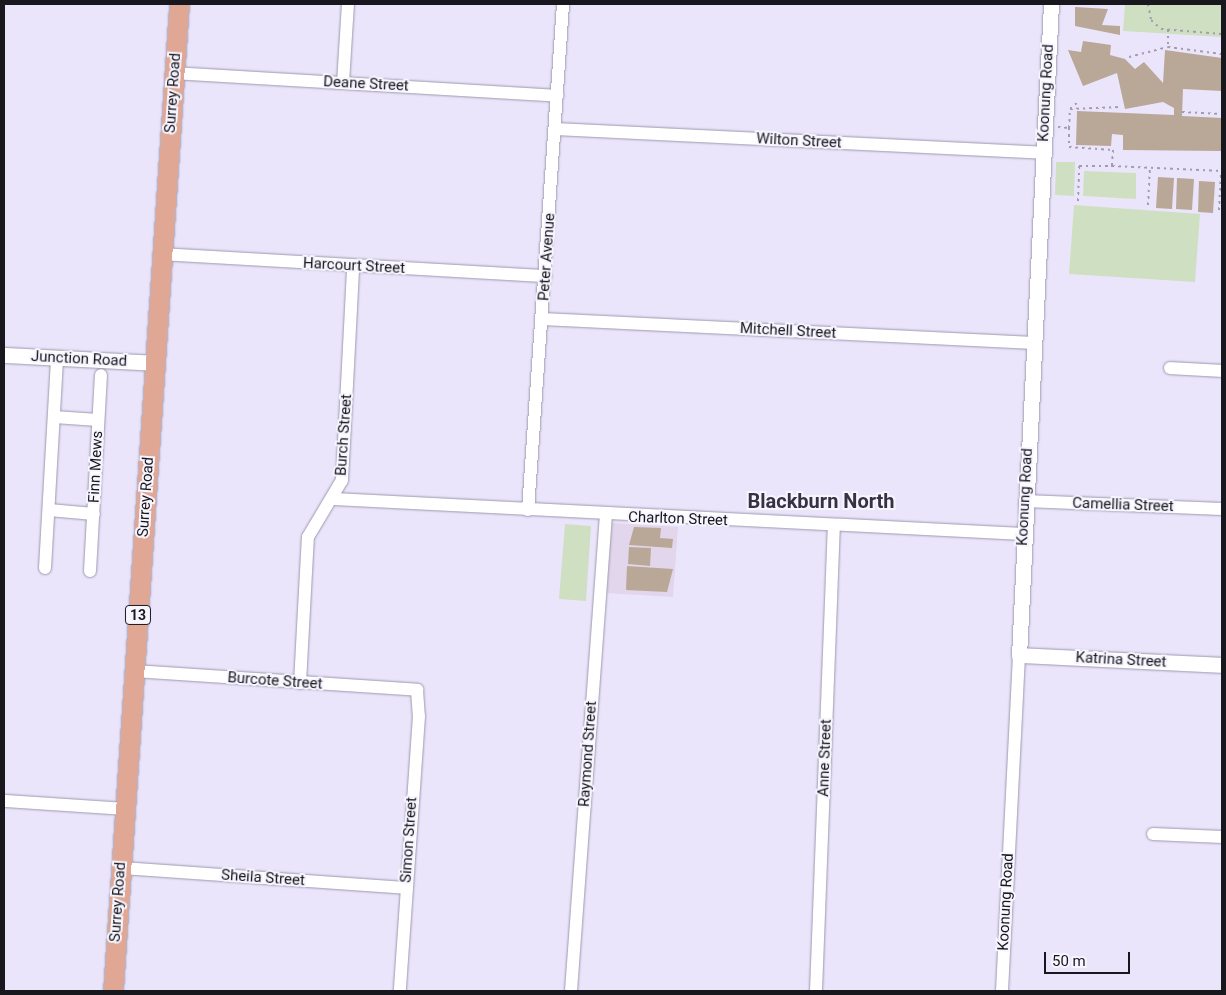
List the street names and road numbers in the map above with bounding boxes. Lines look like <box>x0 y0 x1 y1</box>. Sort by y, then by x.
street label: Koonung Road <box>1034 44 1058 142</box>
street label: Surrey Road <box>161 52 185 134</box>
street label: Deane Street <box>323 73 409 95</box>
street label: Wilton Street <box>756 130 842 152</box>
street label: Peter Avenue <box>535 212 559 302</box>
street label: Harcourt Street <box>303 254 405 278</box>
street label: Mitchell Street <box>739 319 837 343</box>
street label: Junction Road <box>30 347 128 371</box>
street label: Burch Street <box>332 393 356 477</box>
street label: Finn Mews <box>85 430 107 504</box>
street label: Koonung Road <box>1013 448 1037 546</box>
street label: Surrey Road <box>134 456 158 538</box>
street label: Camellia Street <box>1072 494 1174 516</box>
street label: Charlton Street <box>628 508 728 530</box>
road number: 13 <box>124 604 152 626</box>
street label: Katrina Street <box>1075 649 1167 671</box>
street label: Burcote Street <box>227 669 323 693</box>
street label: Raymond Street <box>575 700 601 808</box>
street label: Anne Street <box>815 719 835 797</box>
street label: Simon Street <box>397 797 421 883</box>
street label: Koonung Road <box>994 853 1018 951</box>
street label: Surrey Road <box>106 861 130 943</box>
street label: Sheila Street <box>221 866 305 890</box>

